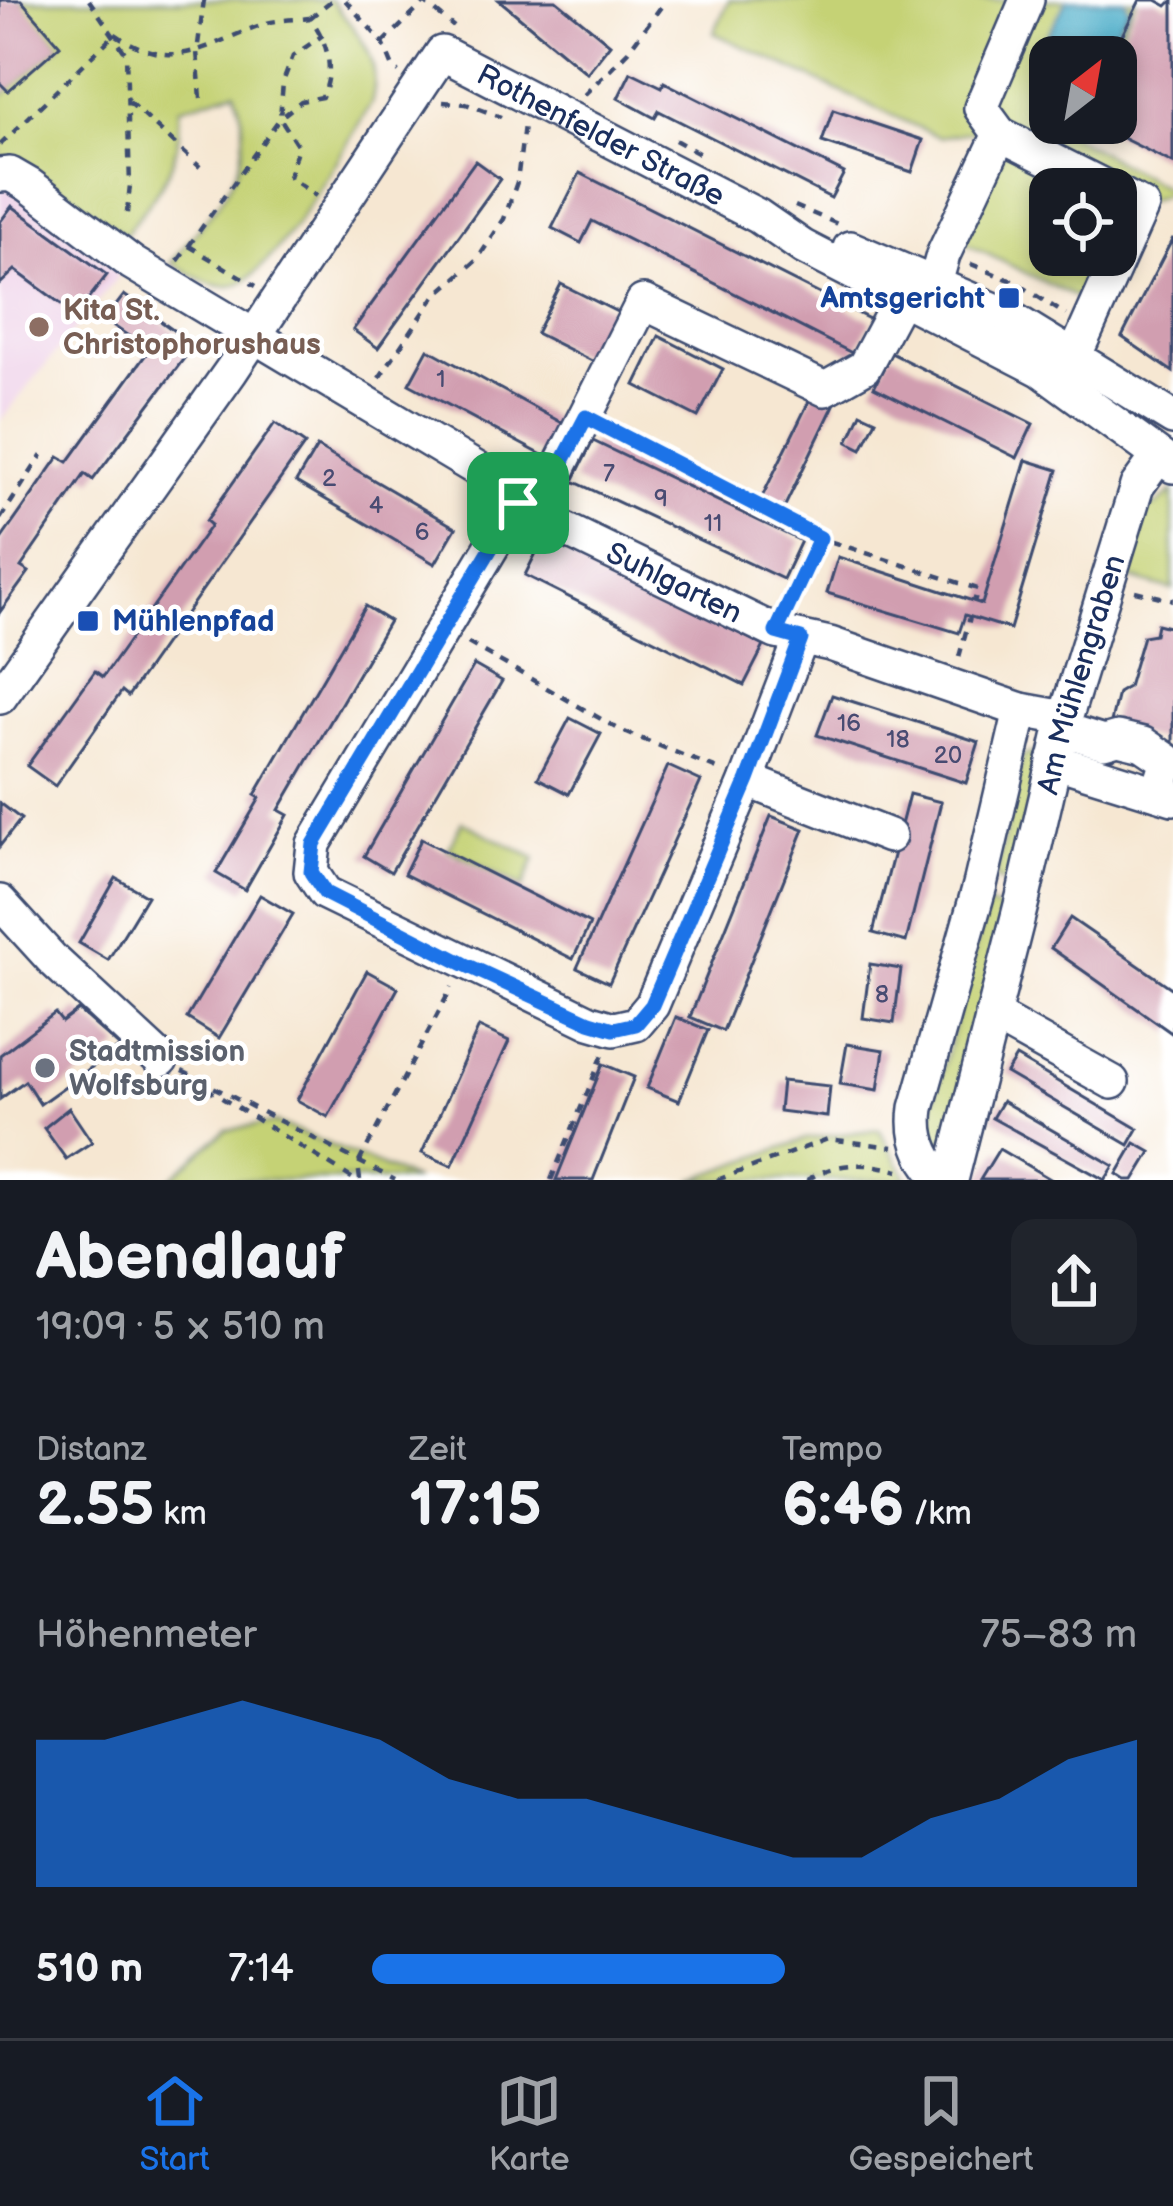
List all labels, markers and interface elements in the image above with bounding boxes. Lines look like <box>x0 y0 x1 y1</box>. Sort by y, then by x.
north arrow <box>1029 36 1137 144</box>
map controls <box>1029 36 1137 276</box>
street label: Rothenfelder Straße <box>471 57 730 215</box>
button: locate <box>1029 168 1137 276</box>
place label: Amtsgericht <box>819 281 985 317</box>
marker: Amtsgericht <box>996 285 1022 311</box>
place label: Kita St. Christophorushaus <box>63 293 321 363</box>
marker: Kita St. Christophorushaus <box>26 314 52 340</box>
house number: 1 <box>436 365 446 394</box>
pin <box>467 452 569 554</box>
house number: 7 <box>603 459 615 488</box>
house number: 2 <box>322 464 336 493</box>
icon: arrive <box>485 470 551 536</box>
house number: 9 <box>654 484 668 513</box>
house number: 4 <box>369 491 384 520</box>
house number: 11 <box>704 509 722 538</box>
house number: 6 <box>415 518 429 547</box>
street label: Suhlgarten <box>600 535 748 632</box>
street label: Am Mühlengraben <box>1030 551 1134 798</box>
place label: Mühlenpfad <box>112 604 275 640</box>
marker: Mühlenpfad <box>75 608 101 634</box>
house number: 16 <box>837 709 861 738</box>
house number: 18 <box>886 725 910 754</box>
house number: 20 <box>934 741 962 770</box>
house number: 8 <box>875 980 889 1009</box>
place label: Stadtmission Wolfsburg <box>69 1034 245 1104</box>
marker: Stadtmission Wolfsburg <box>32 1055 58 1081</box>
text: Abendlauf <box>36 1219 345 1298</box>
button: share <box>1011 1219 1137 1345</box>
text: 19:09 · 5 × 510 m <box>36 1304 325 1351</box>
text: Distanz <box>36 1430 146 1470</box>
text: Zeit <box>409 1430 467 1470</box>
text: Tempo <box>782 1430 883 1470</box>
text: 2.55 <box>36 1470 154 1542</box>
text: 17:15 <box>409 1470 542 1542</box>
text: 6:46 <box>782 1470 904 1542</box>
text: km <box>154 1494 207 1534</box>
text: /km <box>904 1494 972 1534</box>
text: Höhenmeter <box>36 1612 257 1659</box>
text: 75–83 m <box>980 1612 1137 1659</box>
text: 510 m <box>36 1946 143 1993</box>
text: 7:14 <box>228 1946 294 1993</box>
tab: Start <box>140 2068 210 2180</box>
tab: Karte <box>489 2068 569 2180</box>
tab: Gespeichert <box>849 2068 1033 2180</box>

